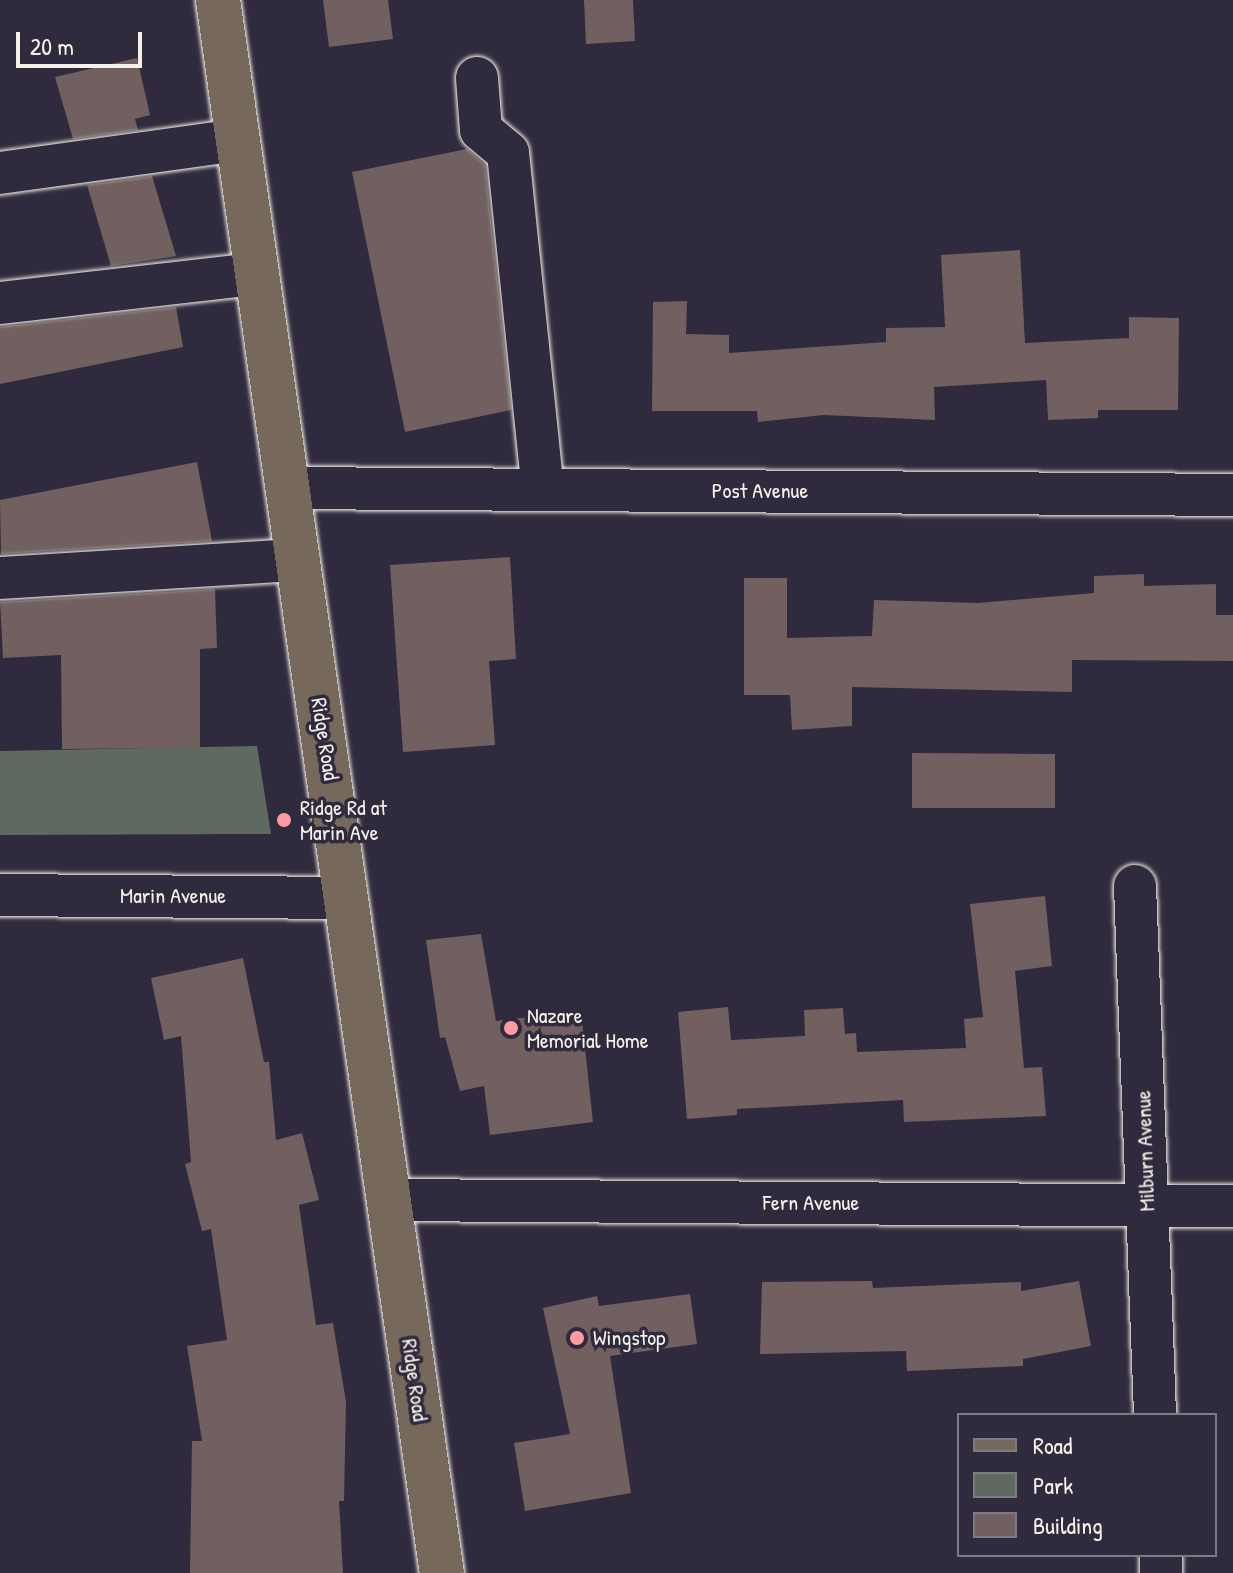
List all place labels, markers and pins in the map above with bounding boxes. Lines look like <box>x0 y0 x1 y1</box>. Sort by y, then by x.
place label: Ridge Rd at Marin Ave <box>300 794 387 846</box>
marker: Ridge Rd at Marin Ave <box>275 811 293 829</box>
place label: Nazare Memorial Home <box>527 1002 648 1054</box>
marker: Nazare Memorial Home <box>502 1019 520 1037</box>
place label: Wingstop <box>593 1325 666 1351</box>
marker: Wingstop <box>568 1329 586 1347</box>

